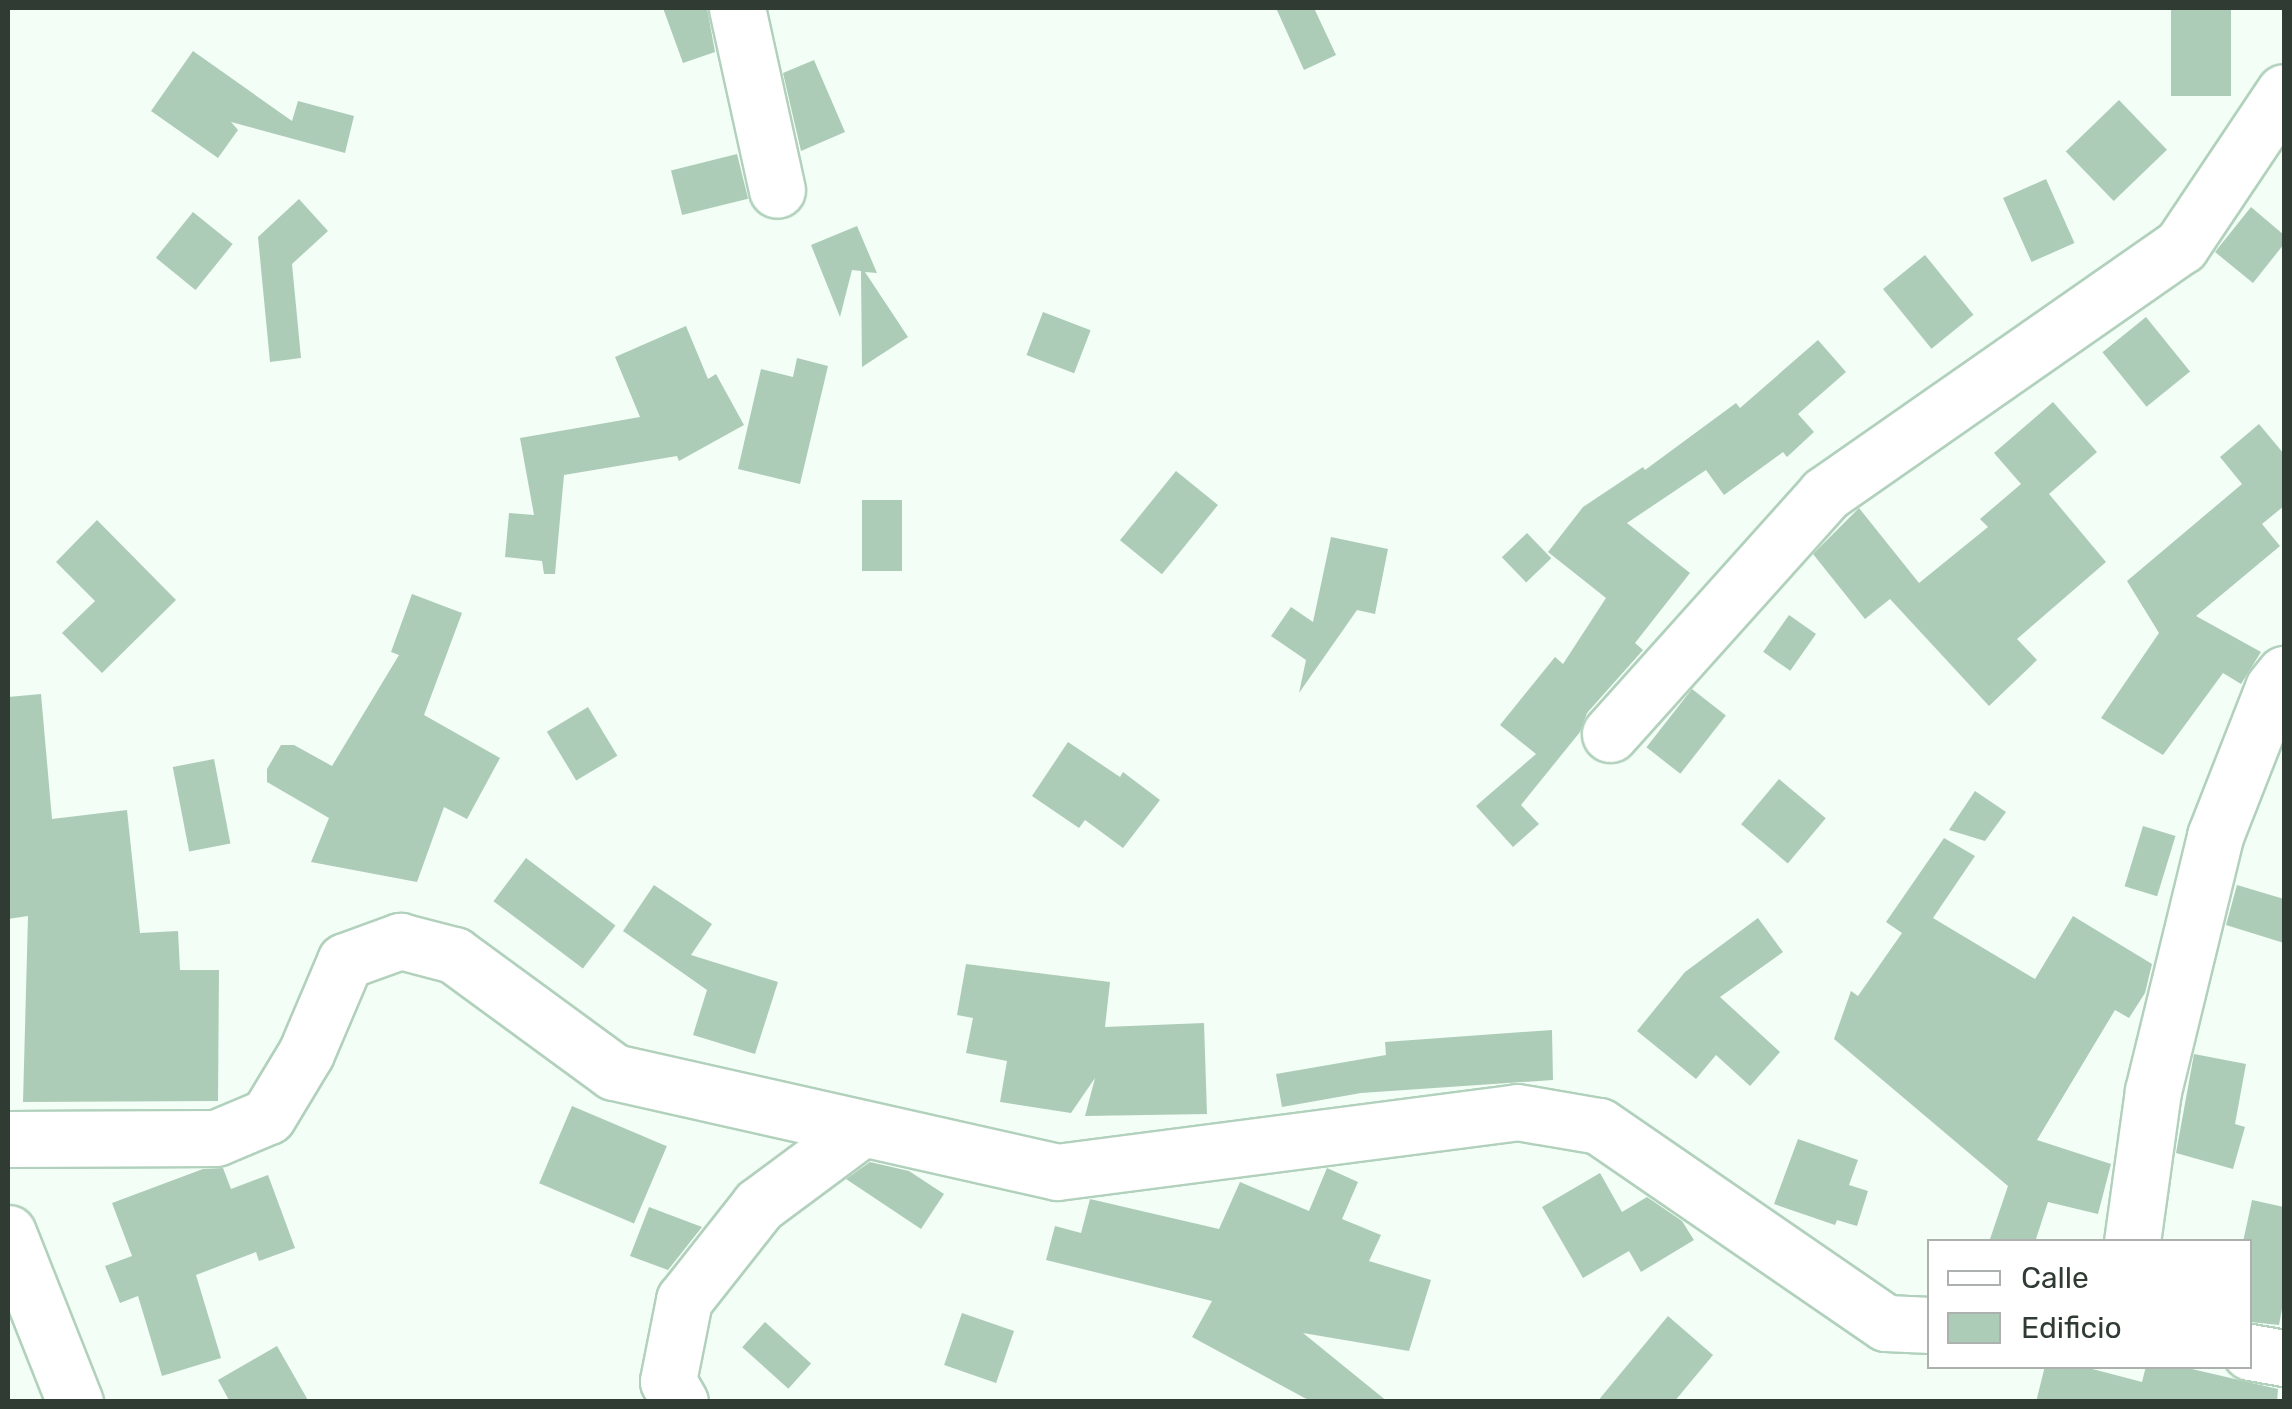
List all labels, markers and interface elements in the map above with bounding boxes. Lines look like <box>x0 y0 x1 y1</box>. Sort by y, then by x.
legend <box>1927 1239 2252 1369</box>
text: Calle <box>2021 1260 2089 1296</box>
text: Edificio <box>2021 1310 2122 1346</box>

